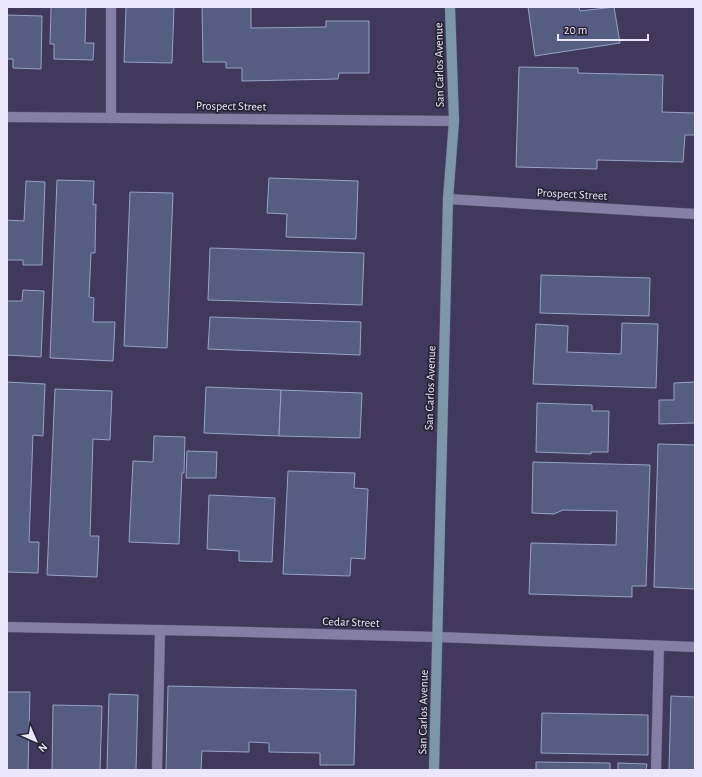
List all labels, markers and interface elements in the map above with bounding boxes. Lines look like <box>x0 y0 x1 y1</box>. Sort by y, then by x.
scale bar <box>558 16 648 42</box>
street label: San Carlos Avenue <box>432 22 446 108</box>
text: 20 m <box>564 24 587 36</box>
street label: Prospect Street <box>196 99 267 113</box>
street label: Prospect Street <box>536 186 608 202</box>
street label: San Carlos Avenue <box>423 345 437 431</box>
street label: Cedar Street <box>322 615 380 629</box>
street label: San Carlos Avenue <box>416 669 430 755</box>
north arrow <box>16 721 56 761</box>
text: N <box>36 741 49 754</box>

